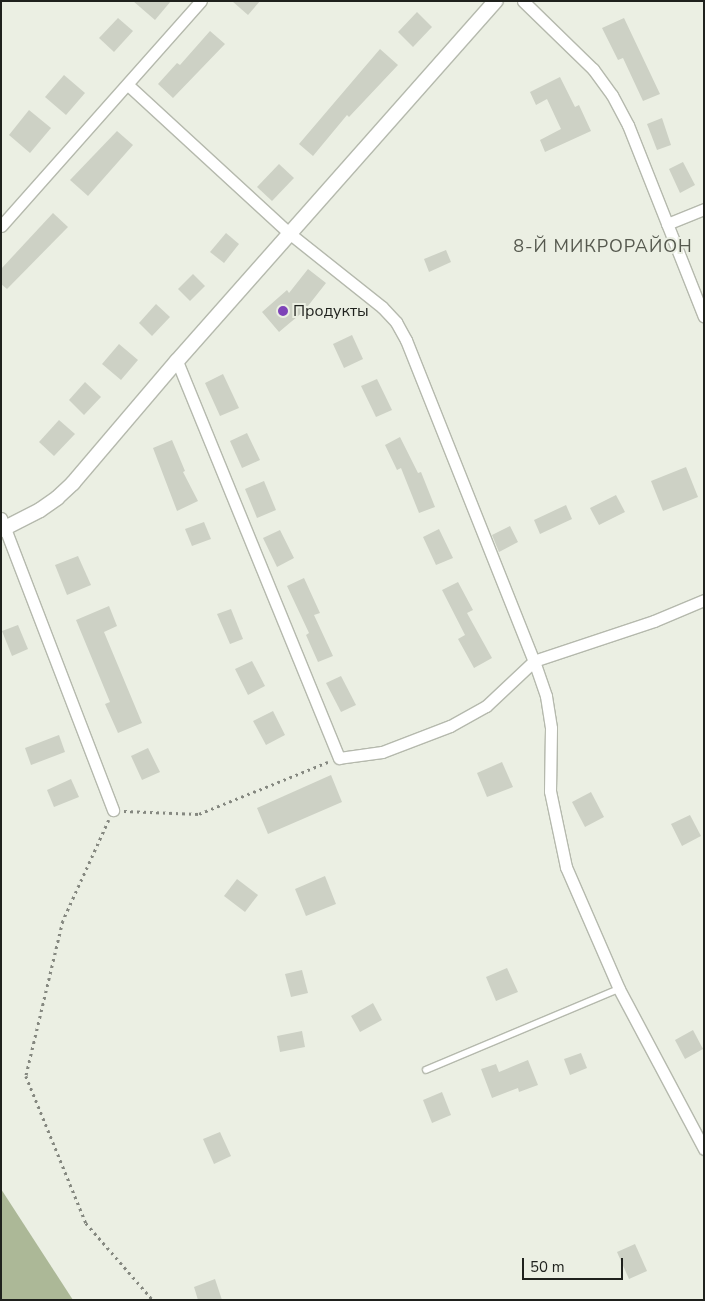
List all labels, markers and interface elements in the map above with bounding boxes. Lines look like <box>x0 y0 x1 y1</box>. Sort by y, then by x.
district label: 8-Й МИКРОРАЙОН <box>511 235 695 257</box>
place label: Продукты <box>293 301 369 321</box>
marker: Продукты <box>277 305 289 317</box>
scale bar <box>525 1248 626 1280</box>
text: 50 m <box>530 1257 565 1277</box>

